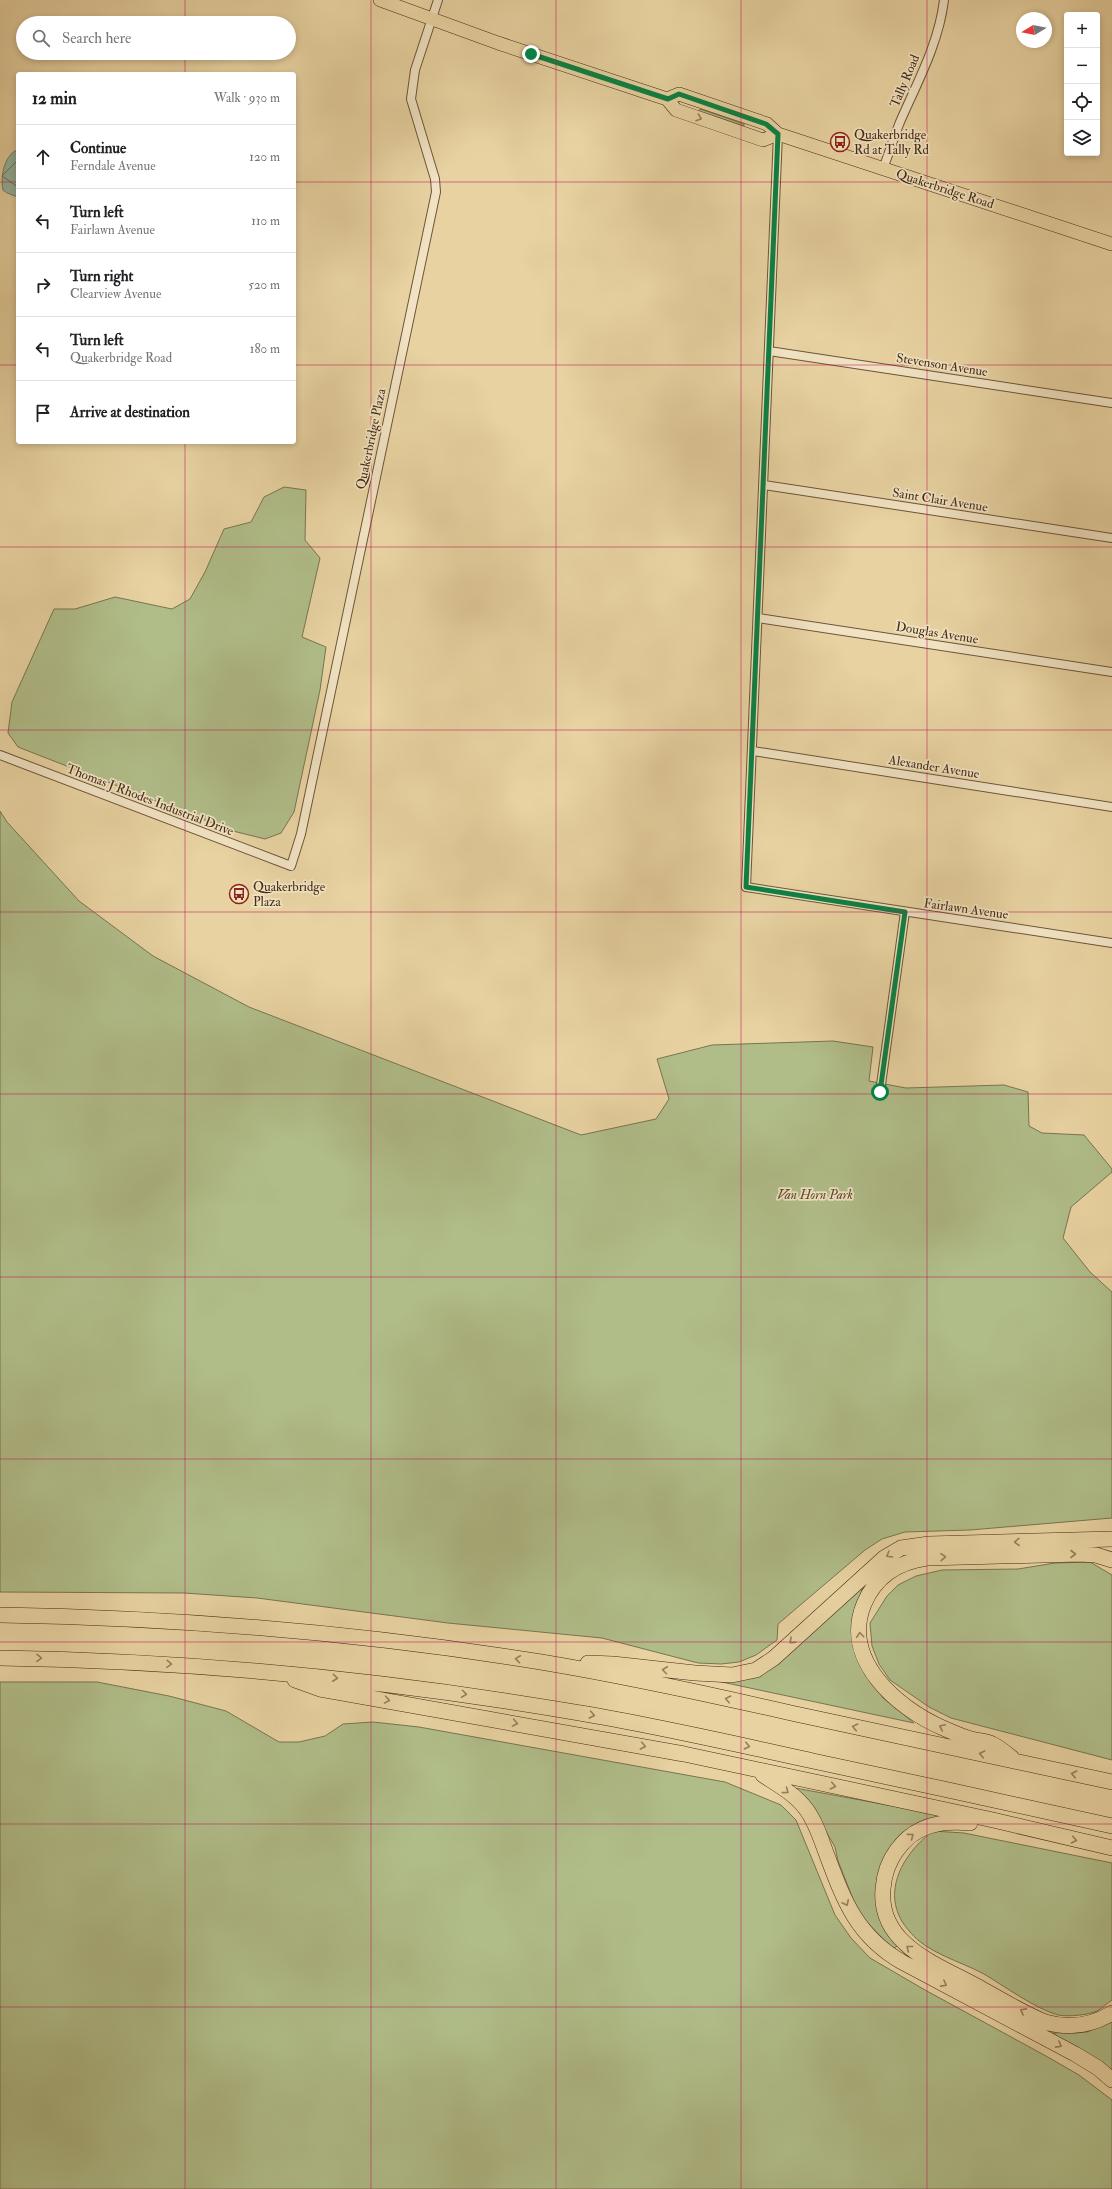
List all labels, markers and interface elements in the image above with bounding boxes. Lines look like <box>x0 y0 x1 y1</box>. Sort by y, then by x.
north arrow <box>1016 12 1052 48</box>
map controls <box>1064 12 1100 156</box>
button: + <box>1064 12 1100 48</box>
search box <box>16 16 296 60</box>
icon: search <box>30 27 52 49</box>
text: Search here <box>62 29 131 48</box>
route end <box>522 45 540 63</box>
button: − <box>1064 48 1100 84</box>
street label: Tally Road <box>887 52 924 110</box>
button: locate <box>1064 84 1100 120</box>
text: 12 min <box>32 88 77 109</box>
text: Walk · 930 m <box>214 90 280 106</box>
one-way arrow <box>695 114 702 122</box>
button: layers <box>1064 120 1100 156</box>
place label: Quakerbridge Rd at Tally Rd <box>854 127 929 159</box>
bus stop icon: Quakerbridge Rd at Tally Rd <box>829 131 851 153</box>
text: Continue <box>70 139 126 158</box>
icon: ahead <box>32 146 54 168</box>
text: 120 m <box>249 149 280 165</box>
text: Ferndale Avenue <box>70 158 156 174</box>
street label: Quakerbridge Road <box>894 166 997 213</box>
text: Turn left <box>70 203 124 222</box>
icon: left <box>32 210 54 232</box>
text: 110 m <box>251 213 280 229</box>
text: Fairlawn Avenue <box>70 222 155 238</box>
text: Turn right <box>70 267 133 286</box>
icon: right <box>32 274 54 296</box>
text: 520 m <box>248 277 280 293</box>
text: Clearview Avenue <box>70 286 161 302</box>
text: Turn left <box>70 331 124 350</box>
icon: left <box>32 338 54 360</box>
text: 180 m <box>250 341 280 357</box>
text: Quakerbridge Road <box>70 350 172 366</box>
street label: Stevenson Avenue <box>895 350 989 380</box>
street label: Quakerbridge Plaza <box>352 386 390 491</box>
icon: arrive <box>32 402 54 424</box>
text: Arrive at destination <box>70 403 190 422</box>
street label: Saint Clair Avenue <box>891 485 989 516</box>
street label: Douglas Avenue <box>895 619 980 648</box>
street label: Alexander Avenue <box>886 752 981 782</box>
street label: Thomas J Rhodes Industrial Drive <box>64 761 236 840</box>
place label: Quakerbridge Plaza <box>253 879 326 910</box>
bus stop icon: Quakerbridge Plaza <box>228 883 250 905</box>
street label: Fairlawn Avenue <box>923 895 1010 923</box>
route start <box>871 1083 889 1101</box>
park label: Van Horn Park <box>777 1187 853 1203</box>
one-way arrow <box>1014 1537 1020 1546</box>
one-way arrow <box>886 1550 893 1557</box>
one-way arrow <box>1070 1550 1076 1558</box>
one-way arrow <box>940 1553 946 1561</box>
one-way arrow <box>855 1632 864 1638</box>
one-way arrow <box>789 1636 797 1644</box>
one-way arrow <box>36 1654 42 1662</box>
one-way arrow <box>515 1655 521 1664</box>
one-way arrow <box>166 1659 172 1668</box>
one-way arrow <box>662 1666 668 1675</box>
one-way arrow <box>332 1673 338 1682</box>
one-way arrow <box>461 1689 467 1698</box>
one-way arrow <box>384 1695 390 1704</box>
one-way arrow <box>725 1695 731 1703</box>
one-way arrow <box>589 1710 595 1718</box>
one-way arrow <box>512 1718 518 1726</box>
one-way arrow <box>852 1723 858 1731</box>
one-way arrow <box>938 1724 945 1732</box>
one-way arrow <box>640 1741 646 1749</box>
one-way arrow <box>744 1742 750 1750</box>
one-way arrow <box>979 1751 985 1759</box>
one-way arrow <box>1071 1770 1077 1779</box>
one-way arrow <box>830 1782 836 1790</box>
one-way arrow <box>782 1786 789 1793</box>
one-way arrow <box>907 1834 914 1841</box>
one-way arrow <box>1071 1835 1077 1843</box>
one-way arrow <box>841 1899 849 1907</box>
one-way arrow <box>907 1946 914 1953</box>
one-way arrow <box>940 1980 947 1987</box>
one-way arrow <box>1020 2008 1027 2016</box>
one-way arrow <box>1055 2041 1062 2048</box>

